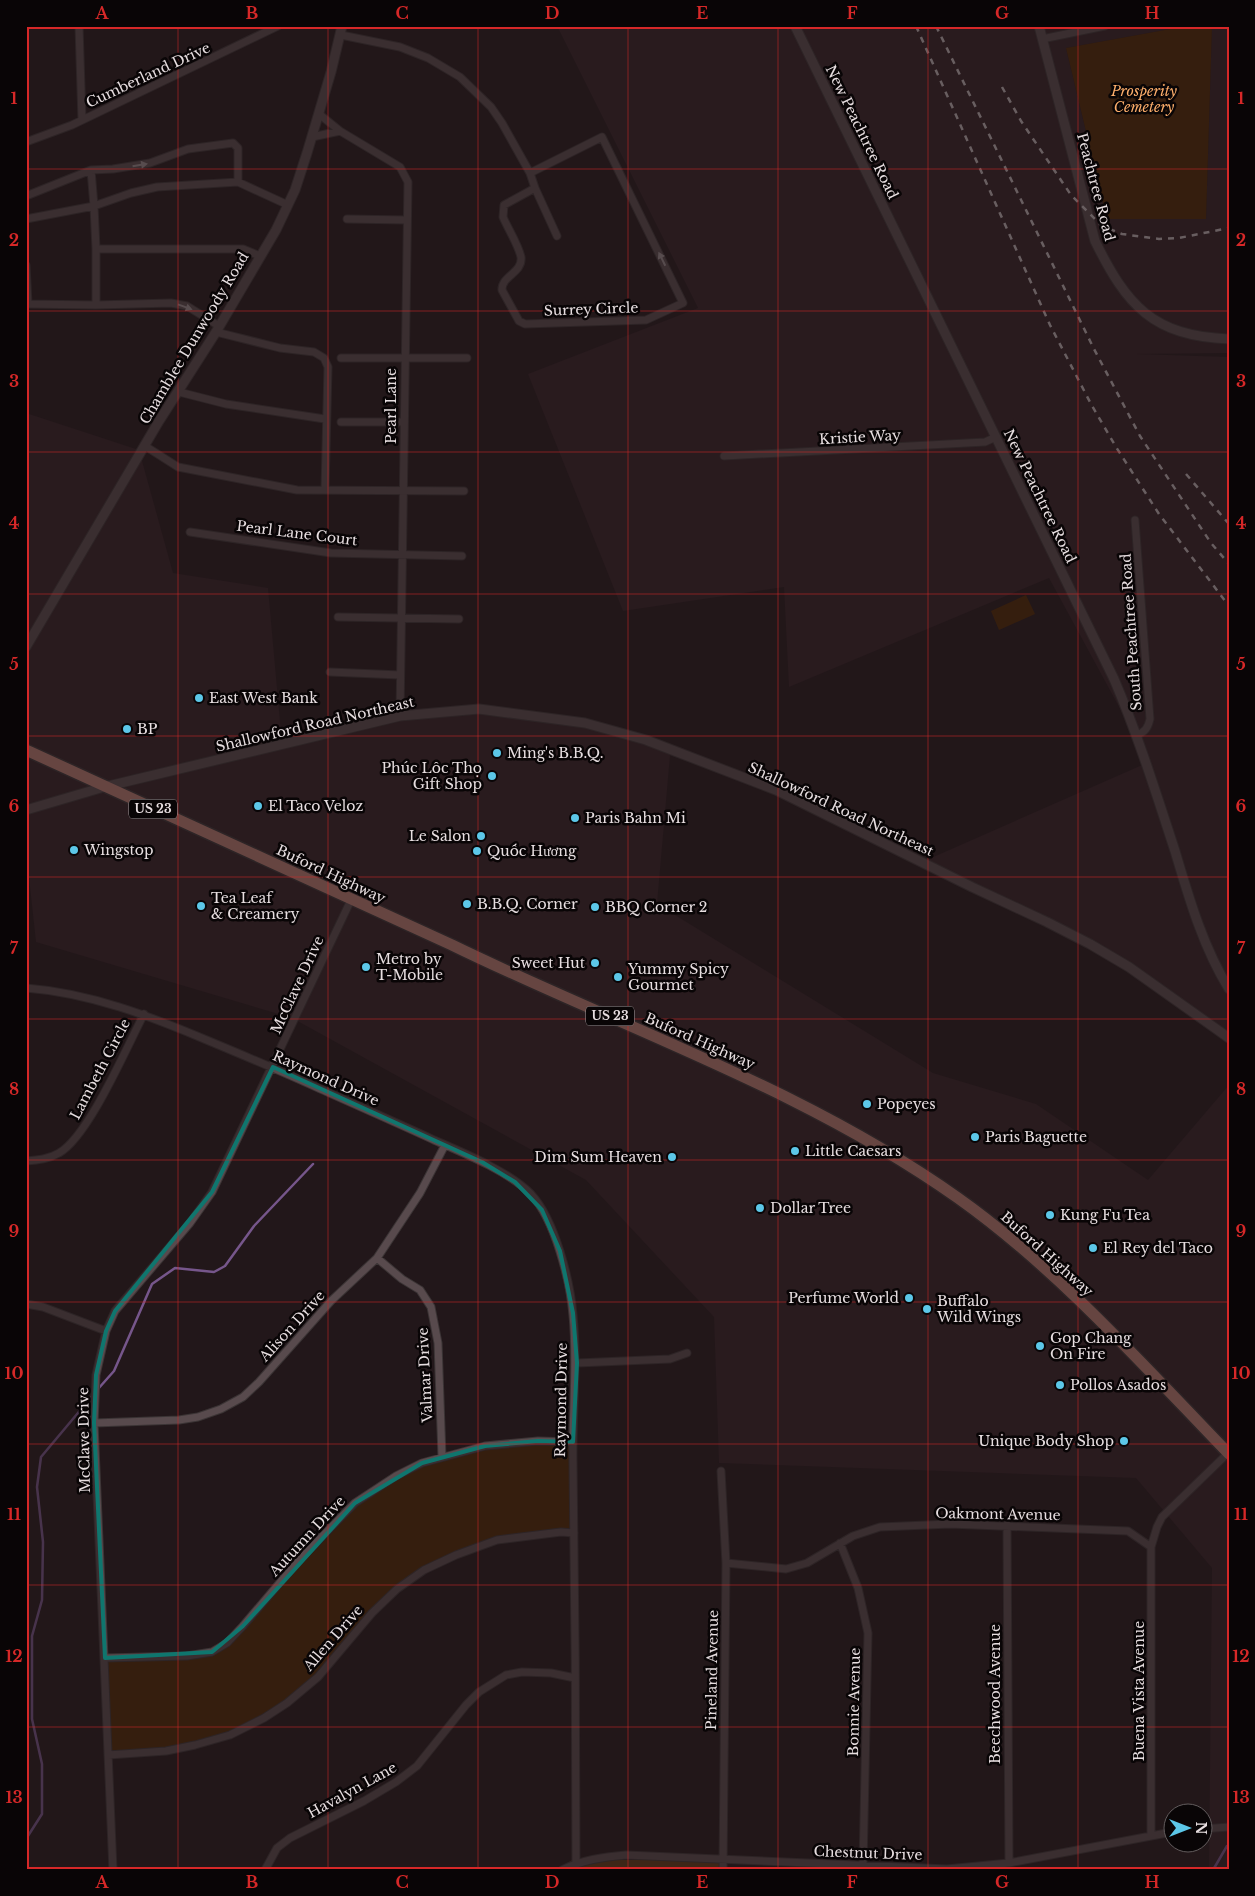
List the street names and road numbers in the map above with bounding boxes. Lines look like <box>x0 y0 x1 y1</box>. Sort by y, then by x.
street label: Cumberland Drive <box>83 38 213 112</box>
street label: New Peachtree Road <box>822 62 903 202</box>
street label: Peachtree Road <box>1073 131 1119 244</box>
street label: Chamblee Dunwoody Road <box>135 248 253 427</box>
street label: Surrey Circle <box>543 298 639 320</box>
street label: Pearl Lane <box>382 368 400 444</box>
street label: Kristie Way <box>819 426 901 448</box>
street label: New Peachtree Road <box>1000 426 1081 566</box>
street label: Pearl Lane Court <box>236 517 359 549</box>
street label: South Peachtree Road <box>1116 552 1145 711</box>
street label: Shallowford Road Northeast <box>214 692 416 756</box>
street label: Shallowford Road Northeast <box>745 758 937 860</box>
road number: US 23 <box>129 800 177 819</box>
street label: Buford Highway <box>274 841 389 907</box>
street label: McClave Drive <box>266 933 328 1037</box>
road number: US 23 <box>586 1006 634 1026</box>
street label: Buford Highway <box>642 1009 758 1073</box>
street label: Lambeth Circle <box>66 1015 134 1123</box>
street label: Raymond Drive <box>270 1046 382 1110</box>
street label: Buford Highway <box>997 1208 1097 1300</box>
street label: Alison Drive <box>255 1287 329 1366</box>
street label: Valmar Drive <box>414 1327 437 1424</box>
street label: Raymond Drive <box>551 1342 571 1458</box>
street label: McClave Drive <box>74 1387 94 1493</box>
street label: Autumn Drive <box>264 1492 349 1581</box>
street label: Oakmont Avenue <box>935 1504 1061 1524</box>
street label: Allen Drive <box>299 1601 367 1675</box>
street label: Pineland Avenue <box>702 1610 722 1730</box>
street label: Buena Vista Avenue <box>1130 1621 1148 1761</box>
street label: Beechwood Avenue <box>986 1624 1004 1764</box>
street label: Bonnie Avenue <box>844 1647 864 1757</box>
street label: Havalyn Lane <box>304 1758 400 1822</box>
street label: Chestnut Drive <box>813 1842 923 1864</box>

